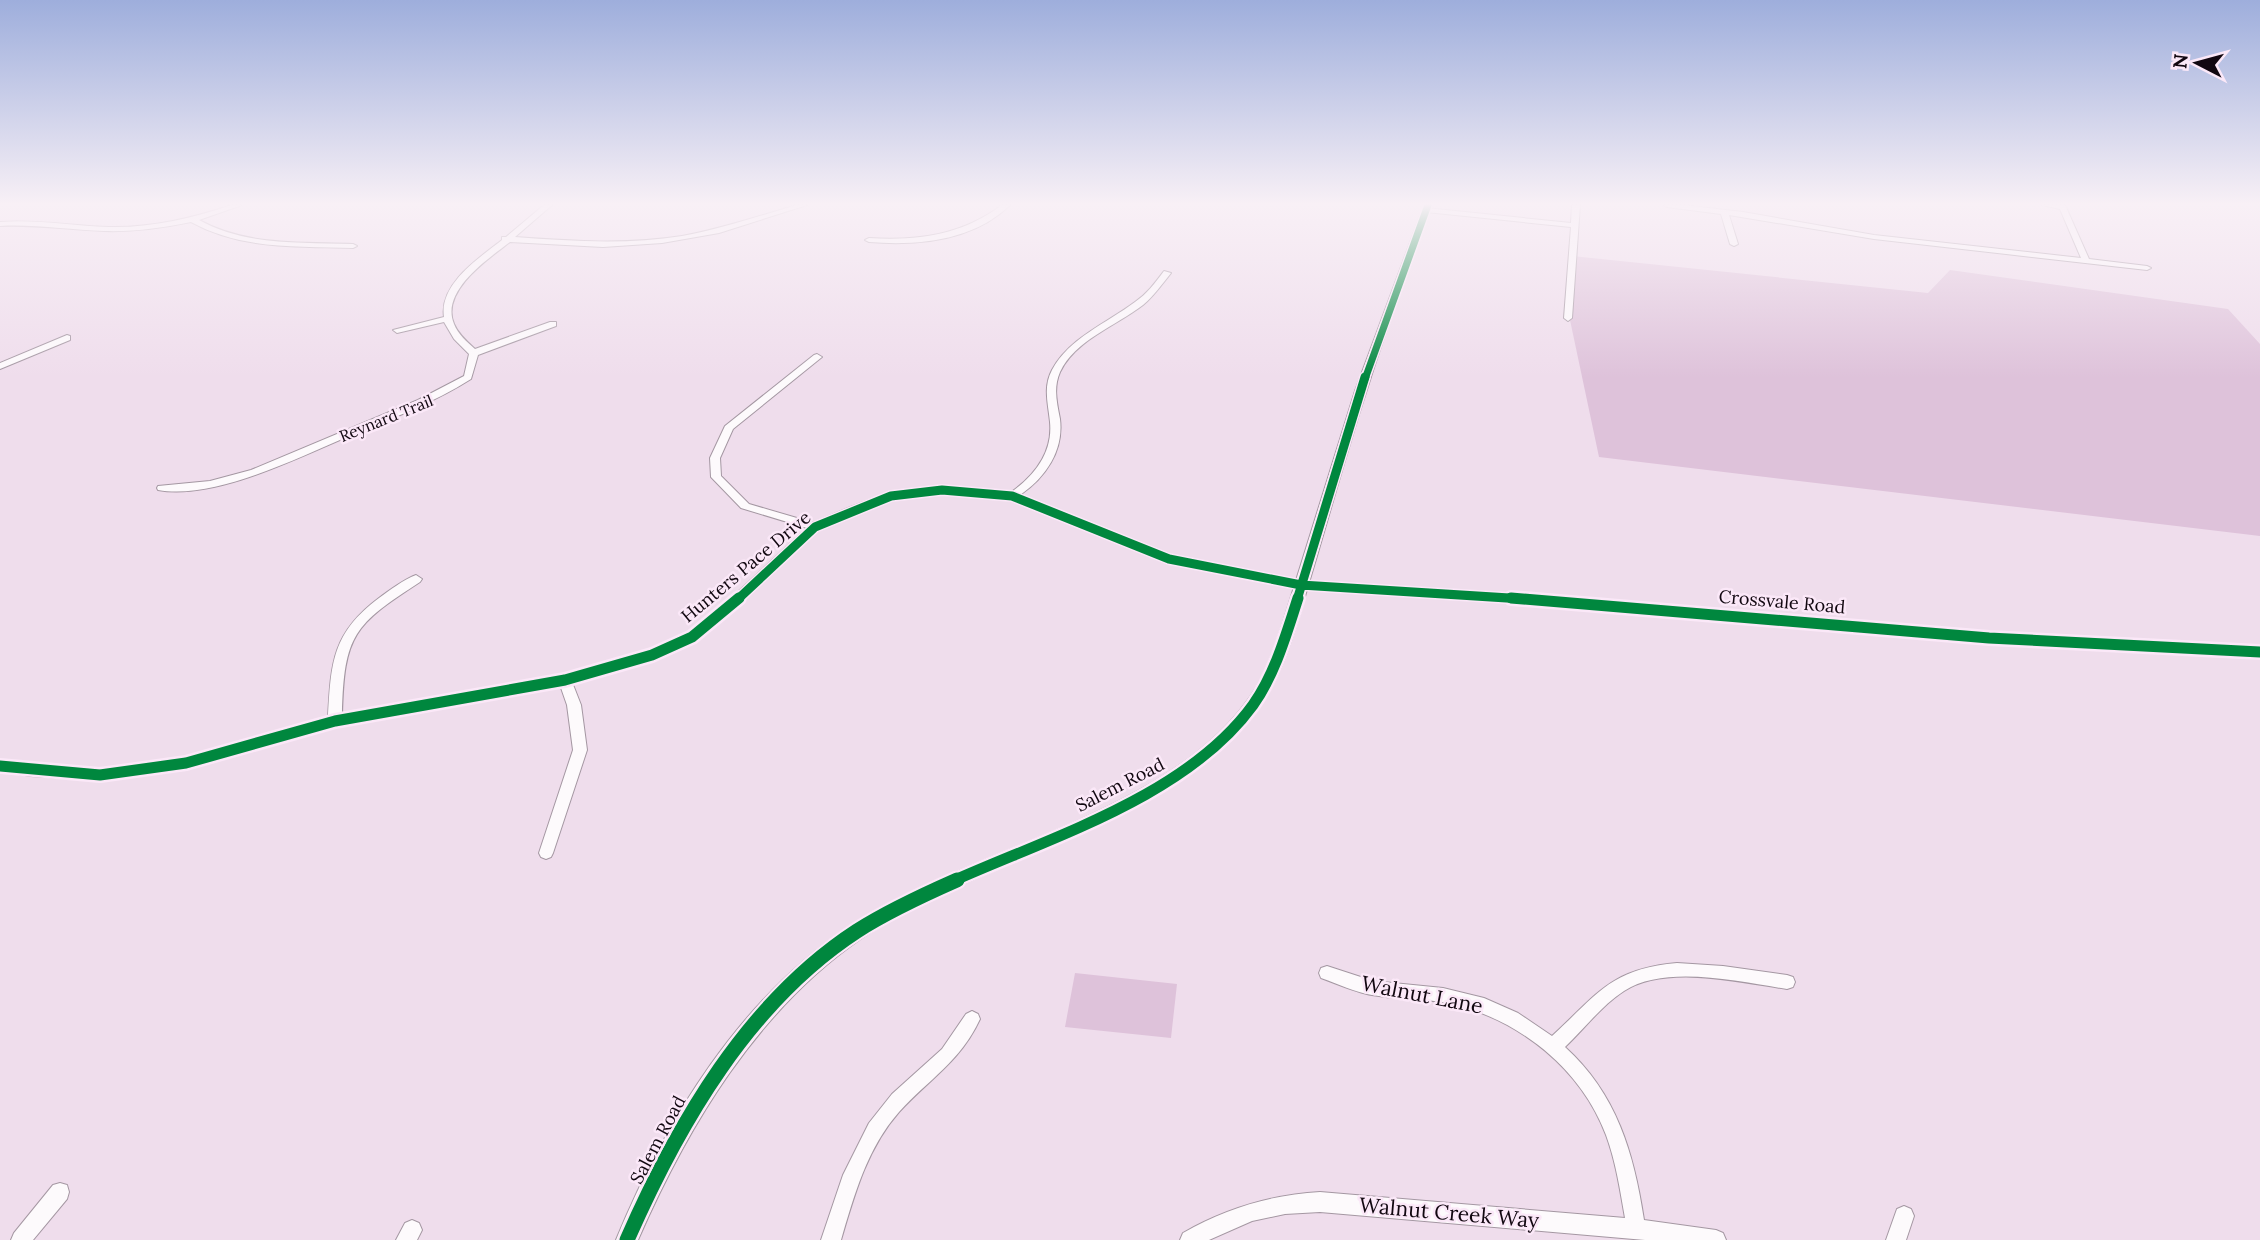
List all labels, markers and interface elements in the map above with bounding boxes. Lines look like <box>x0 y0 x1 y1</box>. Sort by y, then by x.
north arrow <box>2162 28 2232 98</box>
text: N <box>2167 52 2193 70</box>
street label: Reynard Trail <box>336 390 436 446</box>
street label: Hunters Pace Drive <box>676 506 815 627</box>
street label: Crossvale Road <box>1718 585 1846 619</box>
street label: Salem Road <box>1071 752 1168 817</box>
street label: Walnut Lane <box>1359 970 1485 1020</box>
street label: Salem Road <box>625 1091 691 1188</box>
street label: Walnut Creek Way <box>1358 1191 1540 1234</box>

